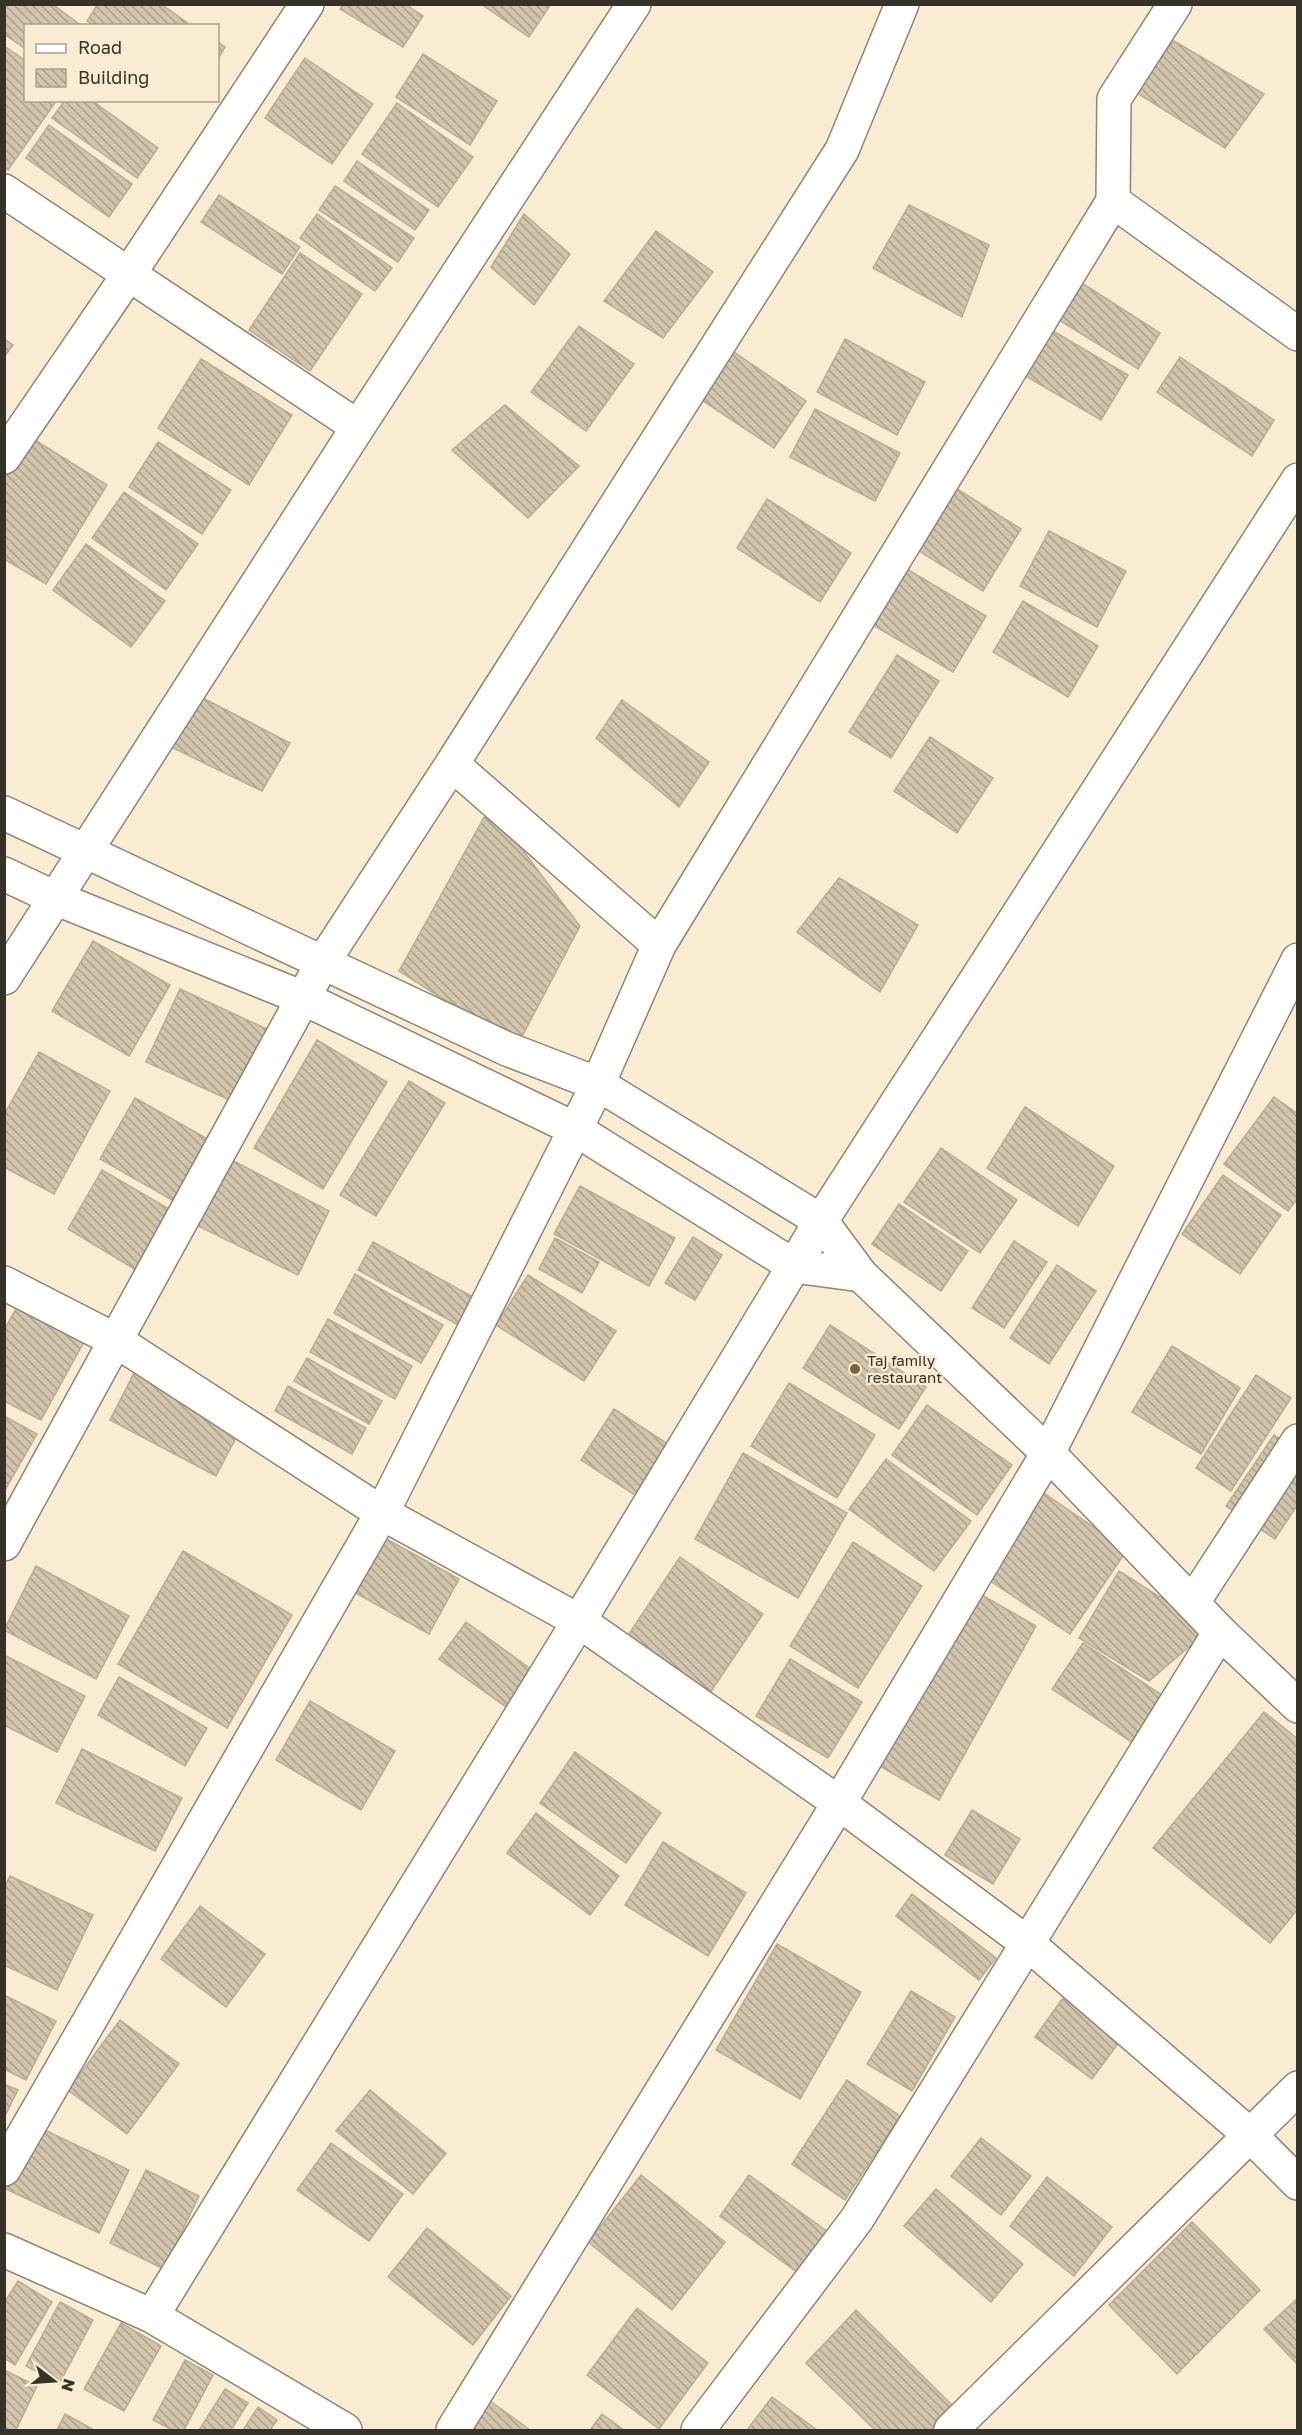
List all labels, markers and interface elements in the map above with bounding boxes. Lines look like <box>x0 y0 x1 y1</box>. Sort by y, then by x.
legend <box>24 24 219 102</box>
text: Road <box>78 36 122 58</box>
text: Building <box>78 66 149 88</box>
place label: Taj family restaurant <box>867 1351 942 1386</box>
marker: Taj family restaurant <box>848 1362 862 1376</box>
north arrow <box>24 2351 84 2411</box>
text: N <box>57 2377 80 2394</box>

